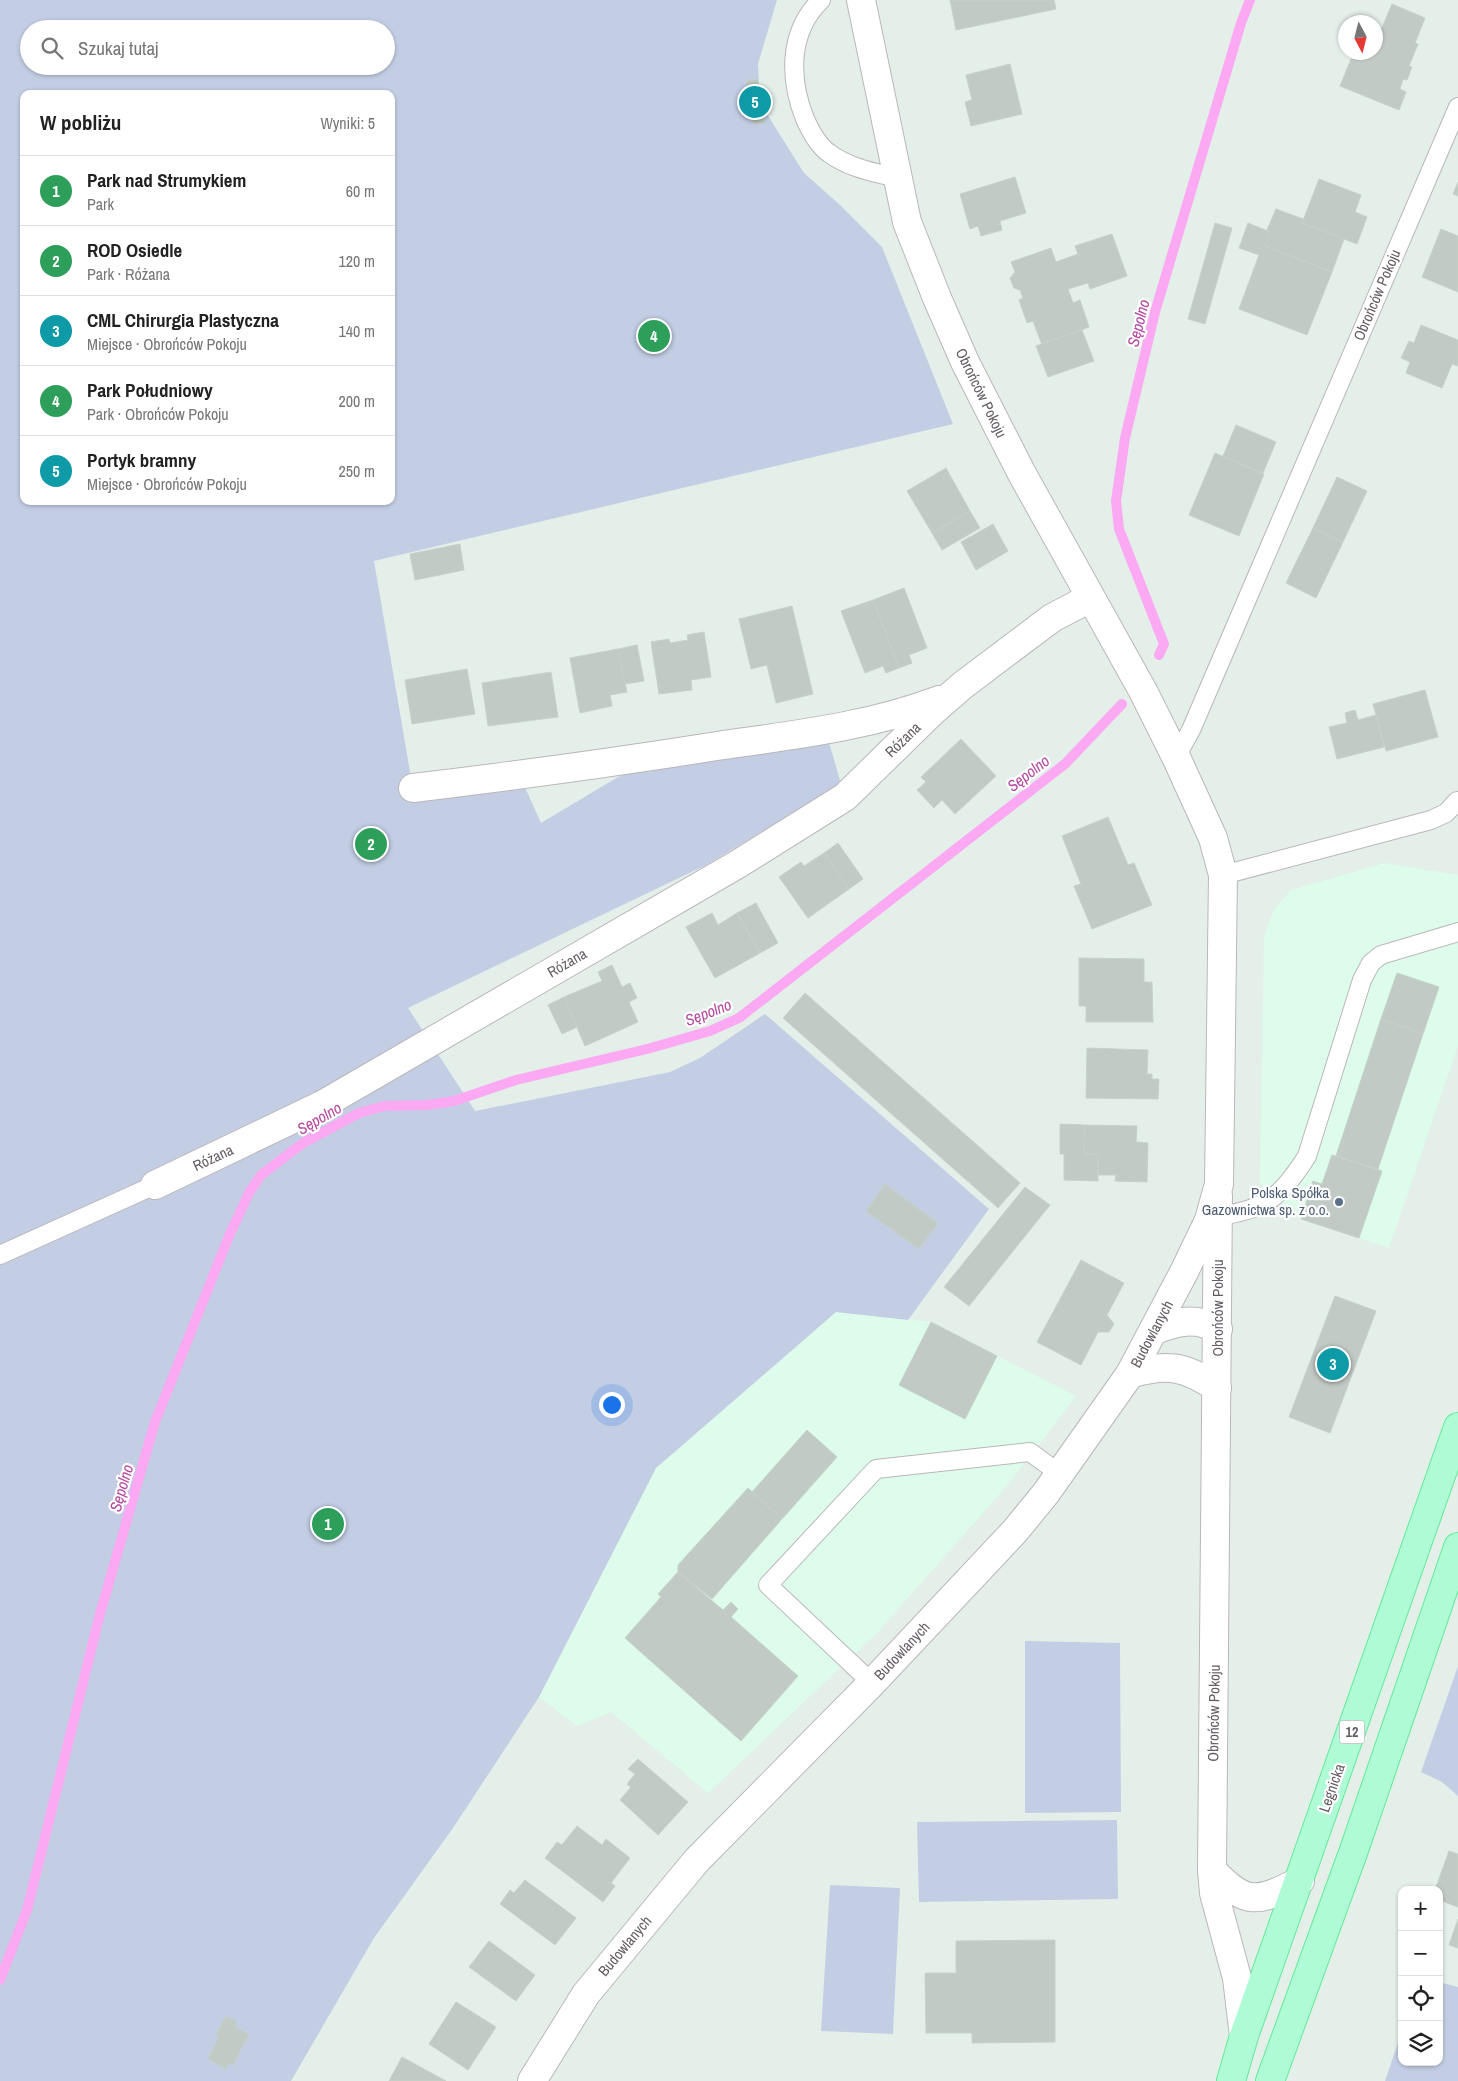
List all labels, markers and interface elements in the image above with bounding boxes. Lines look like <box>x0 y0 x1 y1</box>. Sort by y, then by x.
north arrow <box>1338 15 1383 60</box>
search box <box>20 20 395 75</box>
icon: search <box>38 34 66 62</box>
text: Szukaj tutaj <box>78 35 159 61</box>
pin: 5 <box>739 83 771 121</box>
text: W pobliżu <box>40 108 121 137</box>
text: Wyniki: 5 <box>320 112 375 134</box>
text: Park nad Strumykiem <box>87 167 246 193</box>
text: 1 <box>52 180 60 202</box>
text: 60 m <box>346 180 375 202</box>
text: Park <box>87 193 114 215</box>
text: ROD Osiedle <box>87 237 182 263</box>
street label: Obrońców Pokoju <box>1348 246 1405 344</box>
text: 2 <box>52 250 60 272</box>
text: 120 m <box>339 250 375 272</box>
text: Park · Różana <box>87 263 170 285</box>
water label: Sępolno <box>1122 297 1154 349</box>
text: CML Chirurgia Plastyczna <box>87 307 279 333</box>
pin: 4 <box>638 317 670 355</box>
text: 3 <box>52 320 60 342</box>
text: 140 m <box>339 320 375 342</box>
text: Miejsce · Obrońców Pokoju <box>87 333 247 355</box>
street label: Obrońców Pokoju <box>951 345 1012 441</box>
text: Park Południowy <box>87 377 213 403</box>
text: 4 <box>52 390 60 412</box>
text: 200 m <box>339 390 375 412</box>
text: Park · Obrońców Pokoju <box>87 403 228 425</box>
text: Portyk bramny <box>87 447 196 473</box>
text: 5 <box>52 460 60 482</box>
text: 250 m <box>339 460 375 482</box>
text: Miejsce · Obrońców Pokoju <box>87 473 247 495</box>
street label: Różana <box>880 717 925 762</box>
water label: Sępolno <box>1002 750 1054 796</box>
pin: 2 <box>355 825 387 863</box>
street label: Różana <box>543 943 590 982</box>
water label: Sępolno <box>682 993 734 1031</box>
water label: Sępolno <box>293 1096 345 1140</box>
street label: Różana <box>189 1139 237 1176</box>
place label: Polska Spółka Gazownictwa sp. z o.o. <box>1202 1182 1329 1220</box>
marker: Polska Spółka Gazownictwa sp. z o.o. <box>1333 1196 1345 1208</box>
street label: Obrońców Pokoju <box>1207 1259 1228 1357</box>
street label: Budowlanych <box>1125 1297 1178 1371</box>
pin: 3 <box>1317 1345 1349 1383</box>
your location <box>599 1392 625 1418</box>
water label: Sępolno <box>104 1462 138 1514</box>
pin: 1 <box>312 1505 344 1543</box>
street label: Budowlanych <box>869 1617 934 1685</box>
street label: Obrońców Pokoju <box>1202 1664 1225 1762</box>
road number: 12 <box>1340 1720 1364 1744</box>
street label: Legnicka <box>1313 1761 1350 1815</box>
map controls <box>1398 1886 1443 2066</box>
button: + <box>1398 1886 1443 1931</box>
street label: Budowlanych <box>593 1911 656 1980</box>
button: − <box>1398 1931 1443 1976</box>
button: locate <box>1398 1976 1443 2021</box>
button: layers <box>1398 2021 1443 2066</box>

